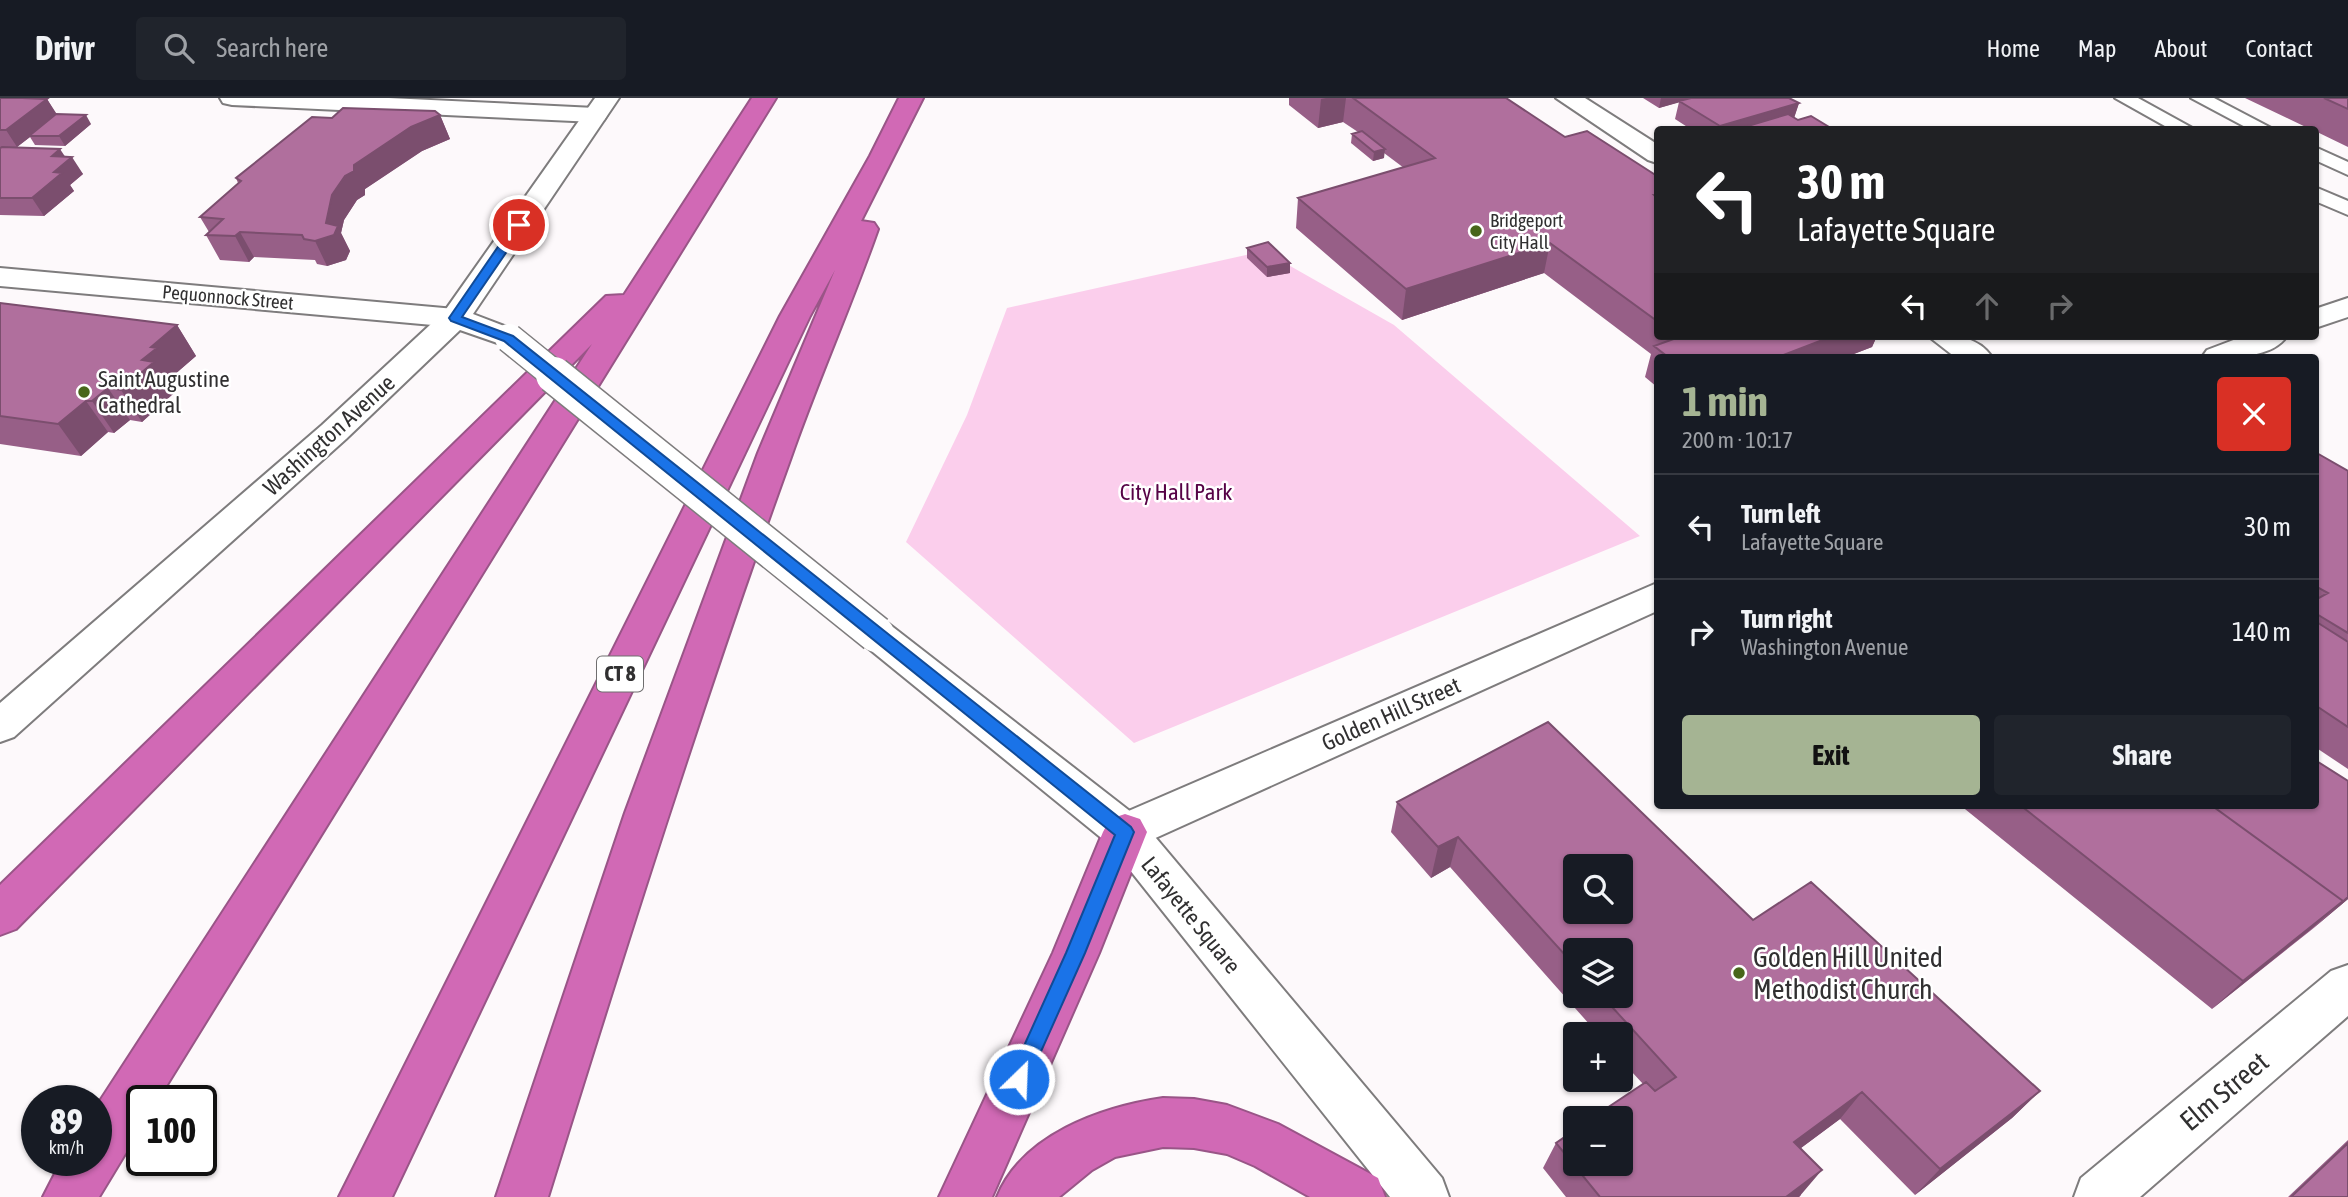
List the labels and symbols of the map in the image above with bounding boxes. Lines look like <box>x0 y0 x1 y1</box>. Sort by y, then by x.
pin <box>489 195 549 255</box>
place label: Bridgeport City Hall <box>1490 209 1563 253</box>
marker: Bridgeport City Hall <box>1468 223 1484 239</box>
street label: Pequonnock Street <box>161 280 295 314</box>
place label: Saint Augustine Cathedral <box>98 366 230 418</box>
street label: Washington Avenue <box>258 369 400 501</box>
marker: Saint Augustine Cathedral <box>76 384 92 400</box>
park label: City Hall Park <box>1120 479 1232 505</box>
road number: CT 8 <box>597 656 643 692</box>
street label: Golden Hill Street <box>1318 672 1464 756</box>
street label: Lafayette Square <box>1136 851 1246 979</box>
place label: Golden Hill United Methodist Church <box>1753 941 1943 1005</box>
marker: Golden Hill United Methodist Church <box>1731 965 1747 981</box>
position arrow <box>982 1042 1056 1116</box>
street label: Elm Street <box>2174 1045 2274 1137</box>
speed limit sign: 100 <box>126 1085 217 1176</box>

